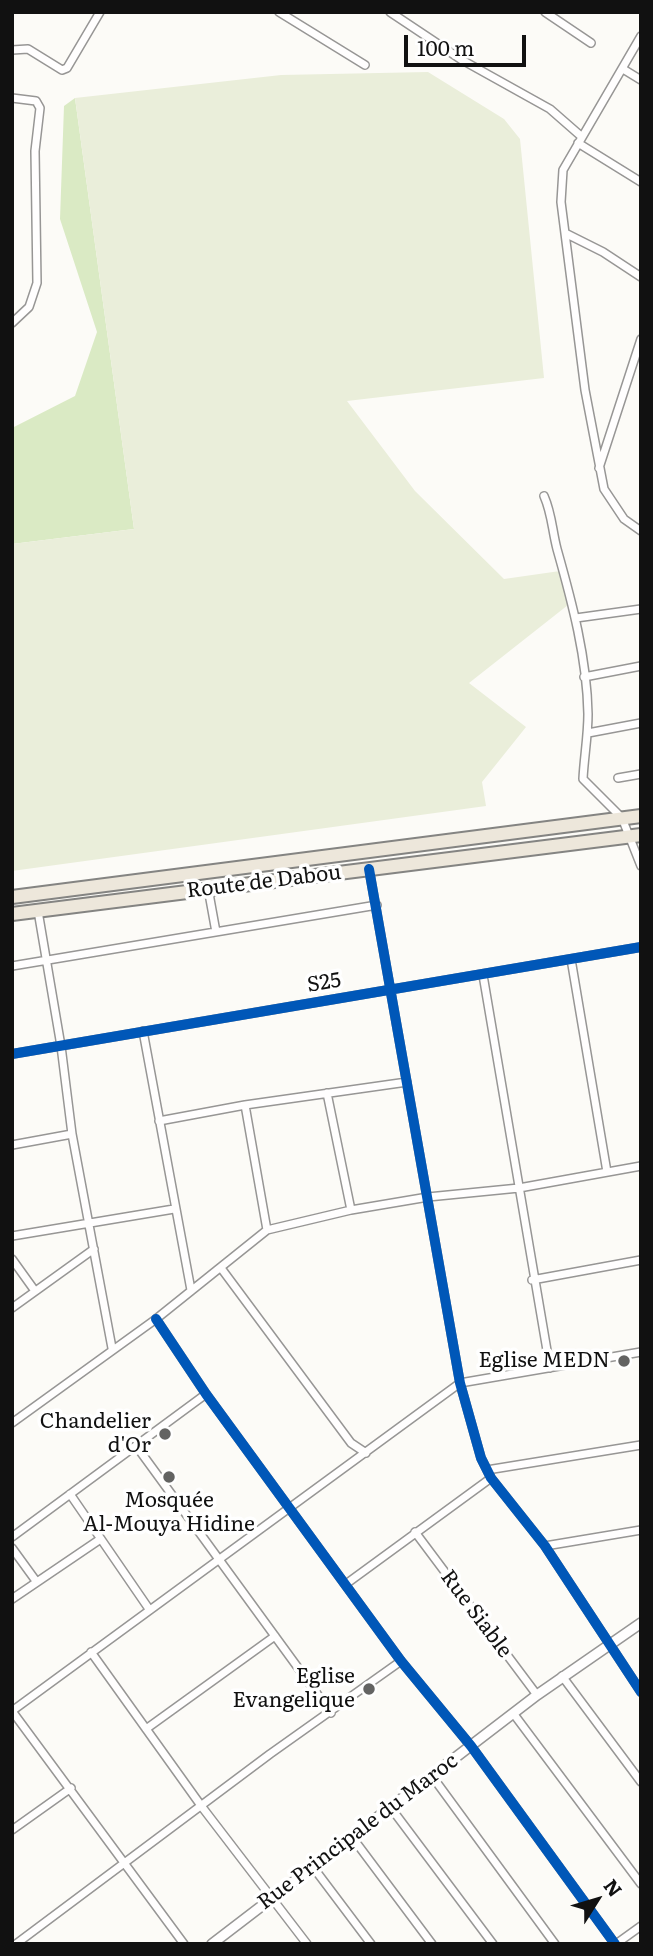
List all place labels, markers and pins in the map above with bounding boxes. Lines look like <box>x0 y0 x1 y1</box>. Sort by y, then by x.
place label: Eglise MEDN <box>478 1348 610 1374</box>
marker: Eglise MEDN <box>616 1353 632 1369</box>
place label: Chandelier d'Or <box>40 1409 151 1459</box>
marker: Chandelier d'Or <box>157 1426 173 1442</box>
marker: Mosquée Al-Mouya Hidine <box>161 1469 177 1485</box>
place label: Mosquée Al-Mouya Hidine <box>83 1488 255 1538</box>
place label: Eglise Evangelique <box>233 1664 355 1714</box>
marker: Eglise Evangelique <box>361 1681 377 1697</box>

